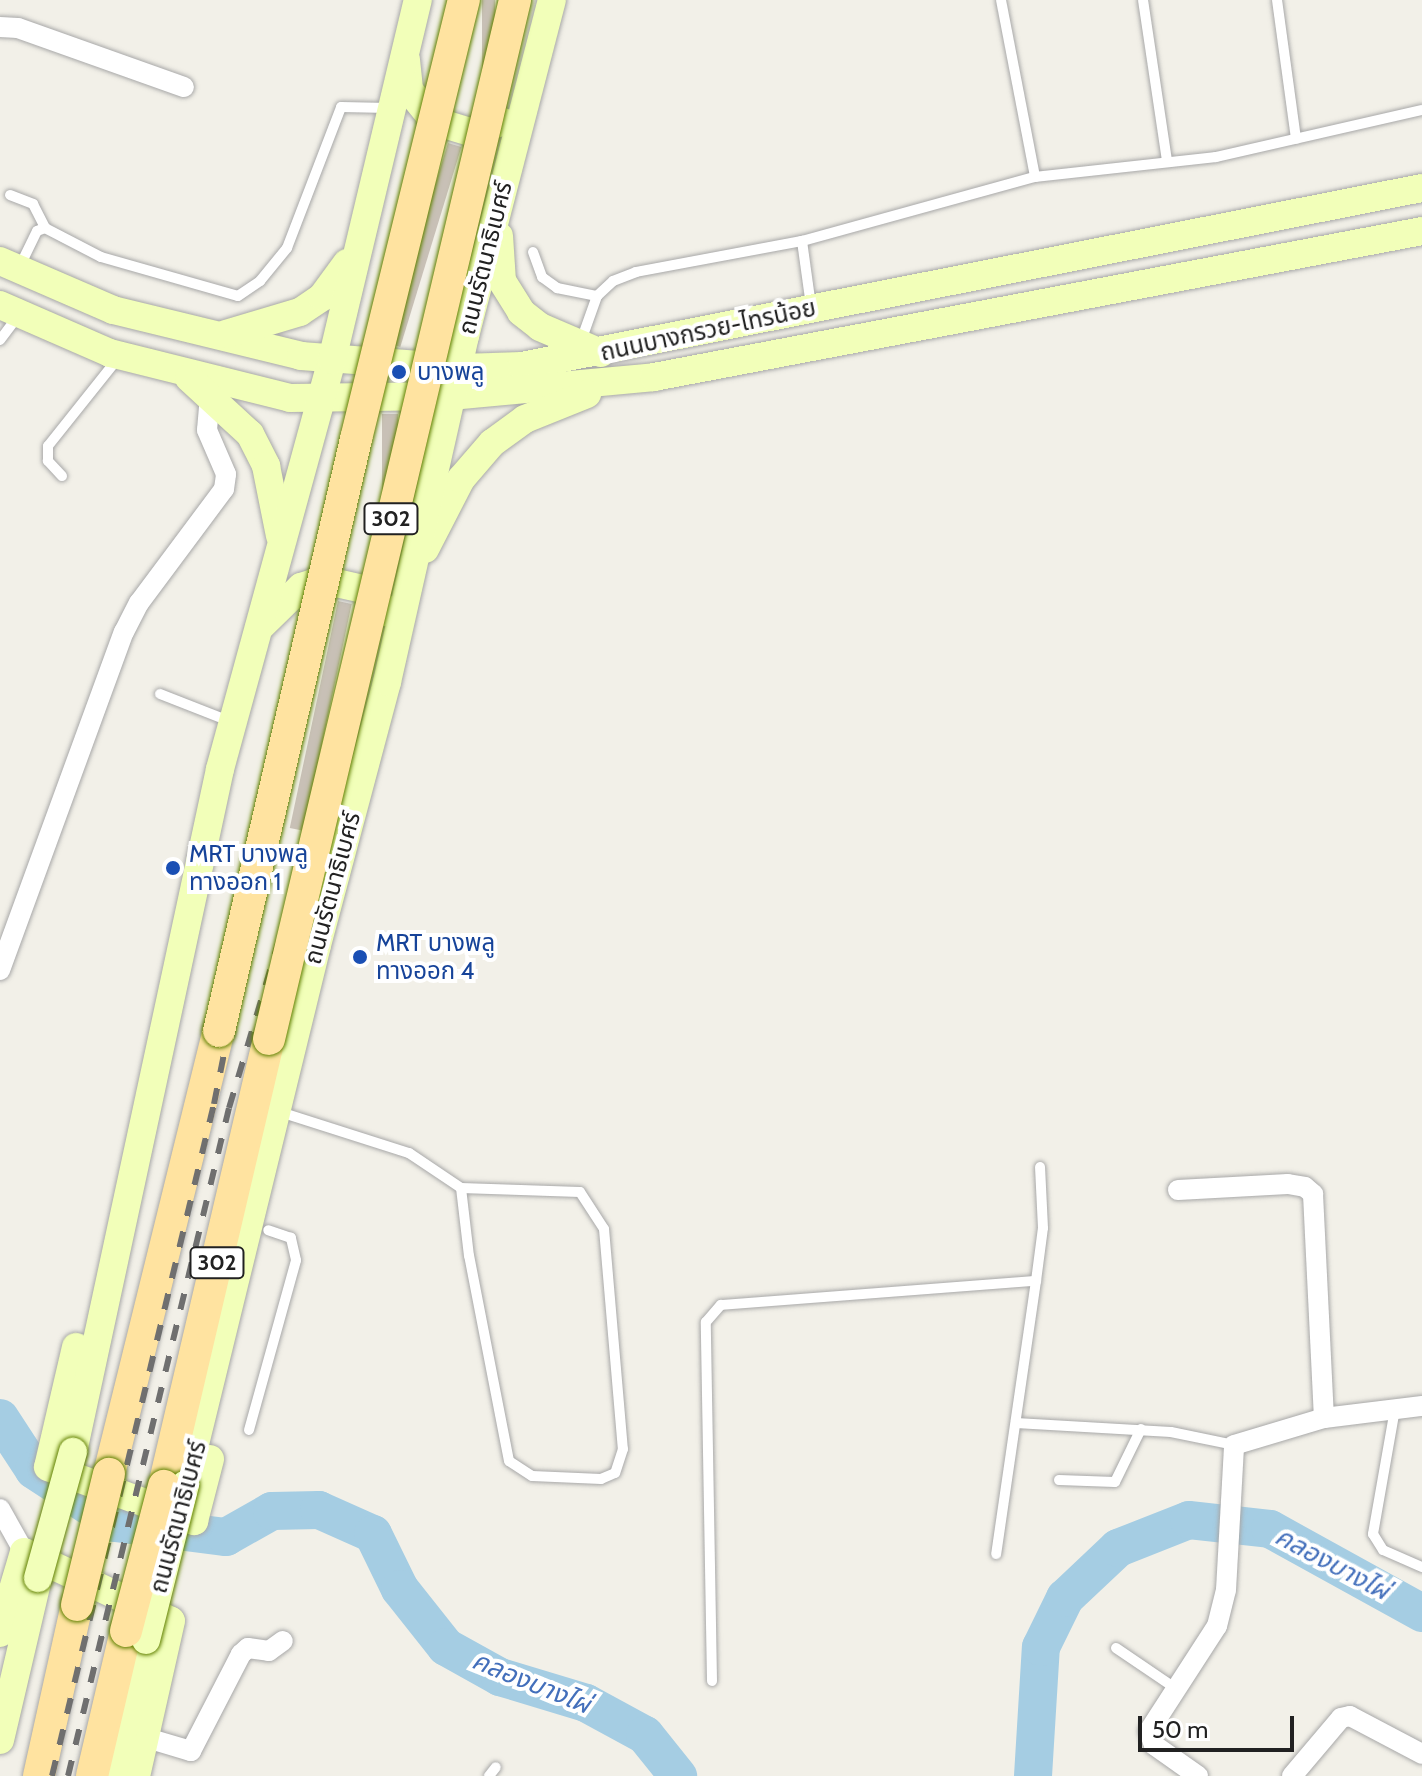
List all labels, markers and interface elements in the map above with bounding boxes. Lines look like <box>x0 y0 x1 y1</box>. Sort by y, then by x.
street label: ถนนรัตนาธิเบศร์ <box>452 179 518 337</box>
street label: ถนนบางกรวย-ไทรน้อย <box>598 293 818 367</box>
place label: บางพลู <box>417 358 485 386</box>
marker: บางพลู <box>388 361 410 383</box>
road number: 302 <box>363 501 419 537</box>
street label: ถนนรัตนาธิเบศร์ <box>298 809 366 967</box>
place label: MRT บางพลู ทางออก 1 <box>189 840 308 896</box>
marker: MRT บางพลู ทางออก 1 <box>164 859 182 877</box>
place label: MRT บางพลู ทางออก 4 <box>376 929 495 985</box>
marker: MRT บางพลู ทางออก 4 <box>351 948 369 966</box>
road number: 302 <box>189 1245 245 1281</box>
street label: ถนนรัตนาธิเบศร์ <box>144 1438 212 1596</box>
water label: คลองบางไผ่ <box>1270 1521 1394 1607</box>
water label: คลองบางไผ่ <box>467 1645 595 1721</box>
scale bar <box>1142 1700 1298 1750</box>
text: 50 m <box>1152 1715 1208 1744</box>

